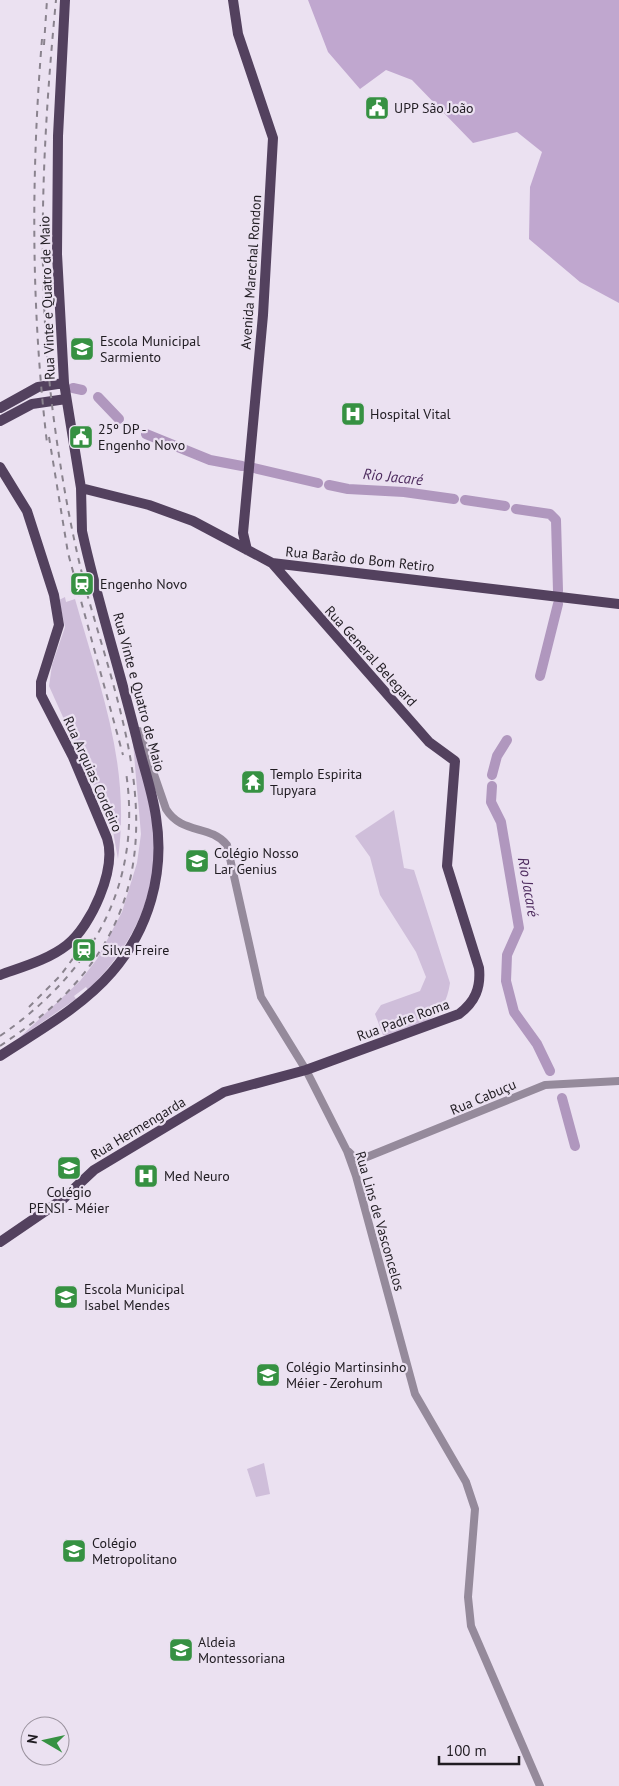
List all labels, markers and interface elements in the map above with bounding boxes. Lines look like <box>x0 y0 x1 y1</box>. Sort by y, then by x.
public building icon: UPP São João <box>364 95 390 121</box>
place label: UPP São João <box>394 99 474 117</box>
street label: Avenida Marechal Rondon <box>237 194 265 350</box>
street label: Rua Vinte e Quatro de Maio <box>35 216 59 380</box>
place label: Escola Municipal Sarmiento <box>100 332 200 366</box>
school or university icon: Escola Municipal Sarmiento <box>69 336 95 362</box>
hospital icon: Hospital Vital <box>340 401 366 427</box>
place label: Hospital Vital <box>370 405 451 423</box>
place label: 25º DP - Engenho Novo <box>98 420 185 454</box>
public building icon: 25º DP - Engenho Novo <box>68 424 94 450</box>
water label: Rio Jacaré <box>362 464 424 489</box>
street label: Rua Barão do Bom Retiro <box>285 542 435 576</box>
station icon: Engenho Novo <box>69 571 95 597</box>
place label: Engenho Novo <box>100 575 187 593</box>
street label: Rua General Belegard <box>321 602 421 710</box>
street label: Rua Vinte e Quatro de Maio <box>109 610 169 774</box>
street label: Rua Arquias Cordeiro <box>59 713 127 835</box>
place label: Templo Espirita Tupyara <box>270 765 362 799</box>
temple icon: Templo Espirita Tupyara <box>240 769 266 795</box>
place label: Colégio Nosso Lar Genius <box>214 844 299 878</box>
school or university icon: Colégio Nosso Lar Genius <box>184 848 210 874</box>
water label: Rio Jacaré <box>514 856 543 918</box>
station icon: Silva Freire <box>71 937 97 963</box>
place label: Silva Freire <box>102 941 169 959</box>
street label: Rua Padre Roma <box>354 995 452 1045</box>
street label: Rua Cabuçu <box>447 1075 519 1119</box>
street label: Rua Hermengarda <box>87 1093 189 1163</box>
street label: Rua Lins de Vasconcelos <box>351 1149 409 1293</box>
school or university icon: Colégio PENSI - Méier <box>56 1155 82 1181</box>
hospital icon: Med Neuro <box>133 1163 159 1189</box>
place label: Med Neuro <box>164 1167 230 1185</box>
place label: Colégio PENSI - Méier <box>29 1183 109 1217</box>
place label: Escola Municipal Isabel Mendes <box>84 1280 184 1314</box>
school or university icon: Escola Municipal Isabel Mendes <box>53 1284 79 1310</box>
place label: Colégio Martinsinho Méier - Zerohum <box>286 1358 406 1392</box>
school or university icon: Colégio Martinsinho Méier - Zerohum <box>255 1362 281 1388</box>
place label: Colégio Metropolitano <box>92 1534 177 1568</box>
school or university icon: Colégio Metropolitano <box>61 1538 87 1564</box>
place label: Aldeia Montessoriana <box>198 1633 285 1667</box>
school or university icon: Aldeia Montessoriana <box>168 1637 194 1663</box>
north arrow <box>20 1716 70 1766</box>
text: N <box>23 1733 42 1745</box>
scale bar <box>439 1734 519 1766</box>
text: 100 m <box>446 1741 487 1760</box>

